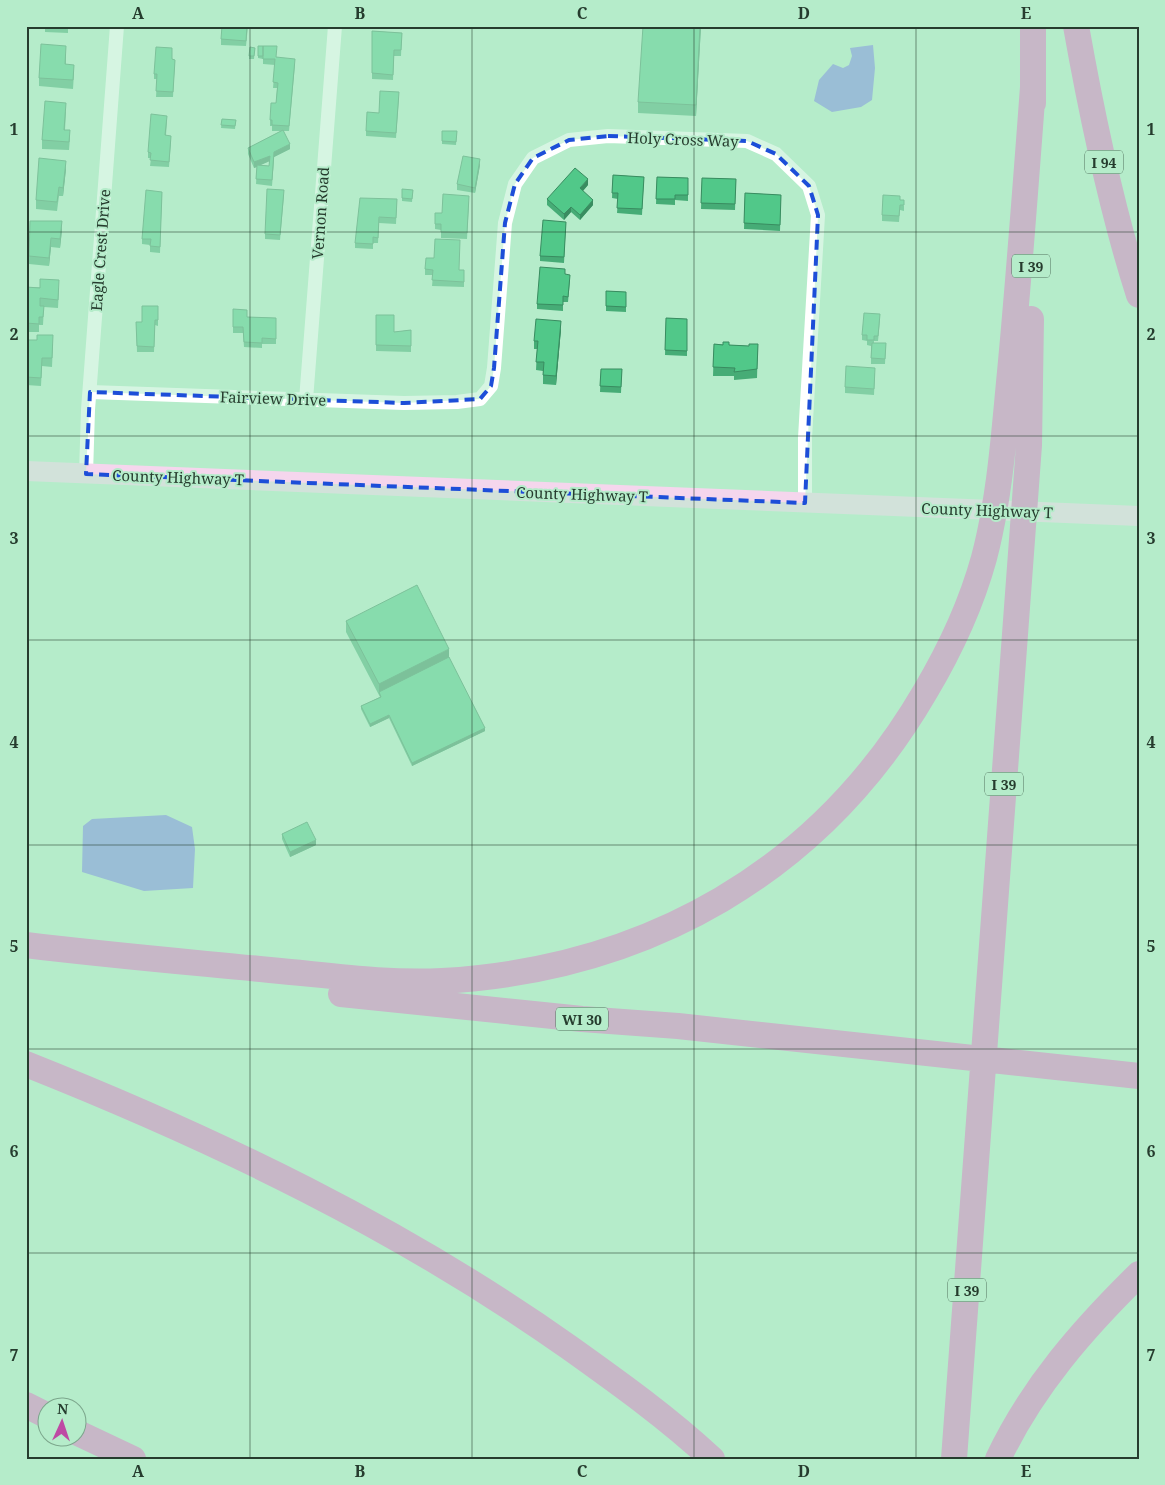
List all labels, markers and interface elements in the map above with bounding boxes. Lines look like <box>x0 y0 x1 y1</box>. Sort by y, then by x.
text: A <box>132 2 145 24</box>
text: B <box>355 2 366 24</box>
text: C <box>577 2 588 24</box>
text: D <box>798 2 810 24</box>
text: E <box>1021 2 1031 24</box>
text: 1 <box>9 118 19 140</box>
text: 1 <box>1146 118 1156 140</box>
street label: Holy Cross Way <box>627 127 739 151</box>
road number: I 94 <box>1085 150 1123 173</box>
street label: Vernon Road <box>307 166 333 260</box>
street label: Eagle Crest Drive <box>86 188 114 312</box>
road number: I 39 <box>1012 255 1050 278</box>
text: 2 <box>9 323 19 345</box>
text: 2 <box>1146 323 1156 345</box>
street label: Fairview Drive <box>219 386 327 410</box>
street label: County Highway T <box>112 465 244 489</box>
street label: County Highway T <box>516 482 648 506</box>
street label: County Highway T <box>921 498 1053 522</box>
text: 3 <box>9 527 19 549</box>
text: 3 <box>1146 527 1156 549</box>
text: 4 <box>9 731 19 753</box>
text: 4 <box>1146 731 1156 753</box>
road number: I 39 <box>985 772 1023 796</box>
text: 5 <box>9 935 19 957</box>
text: 5 <box>1146 935 1156 957</box>
road number: WI 30 <box>556 1008 608 1030</box>
text: 6 <box>9 1140 19 1162</box>
text: 6 <box>1146 1140 1156 1162</box>
road number: I 39 <box>948 1278 986 1302</box>
text: 7 <box>9 1344 19 1366</box>
text: 7 <box>1146 1344 1156 1366</box>
north arrow <box>38 1398 88 1448</box>
text: N <box>57 1399 69 1418</box>
text: A <box>132 1460 145 1482</box>
text: B <box>355 1460 366 1482</box>
text: C <box>577 1460 588 1482</box>
text: D <box>798 1460 810 1482</box>
text: E <box>1021 1460 1031 1482</box>

